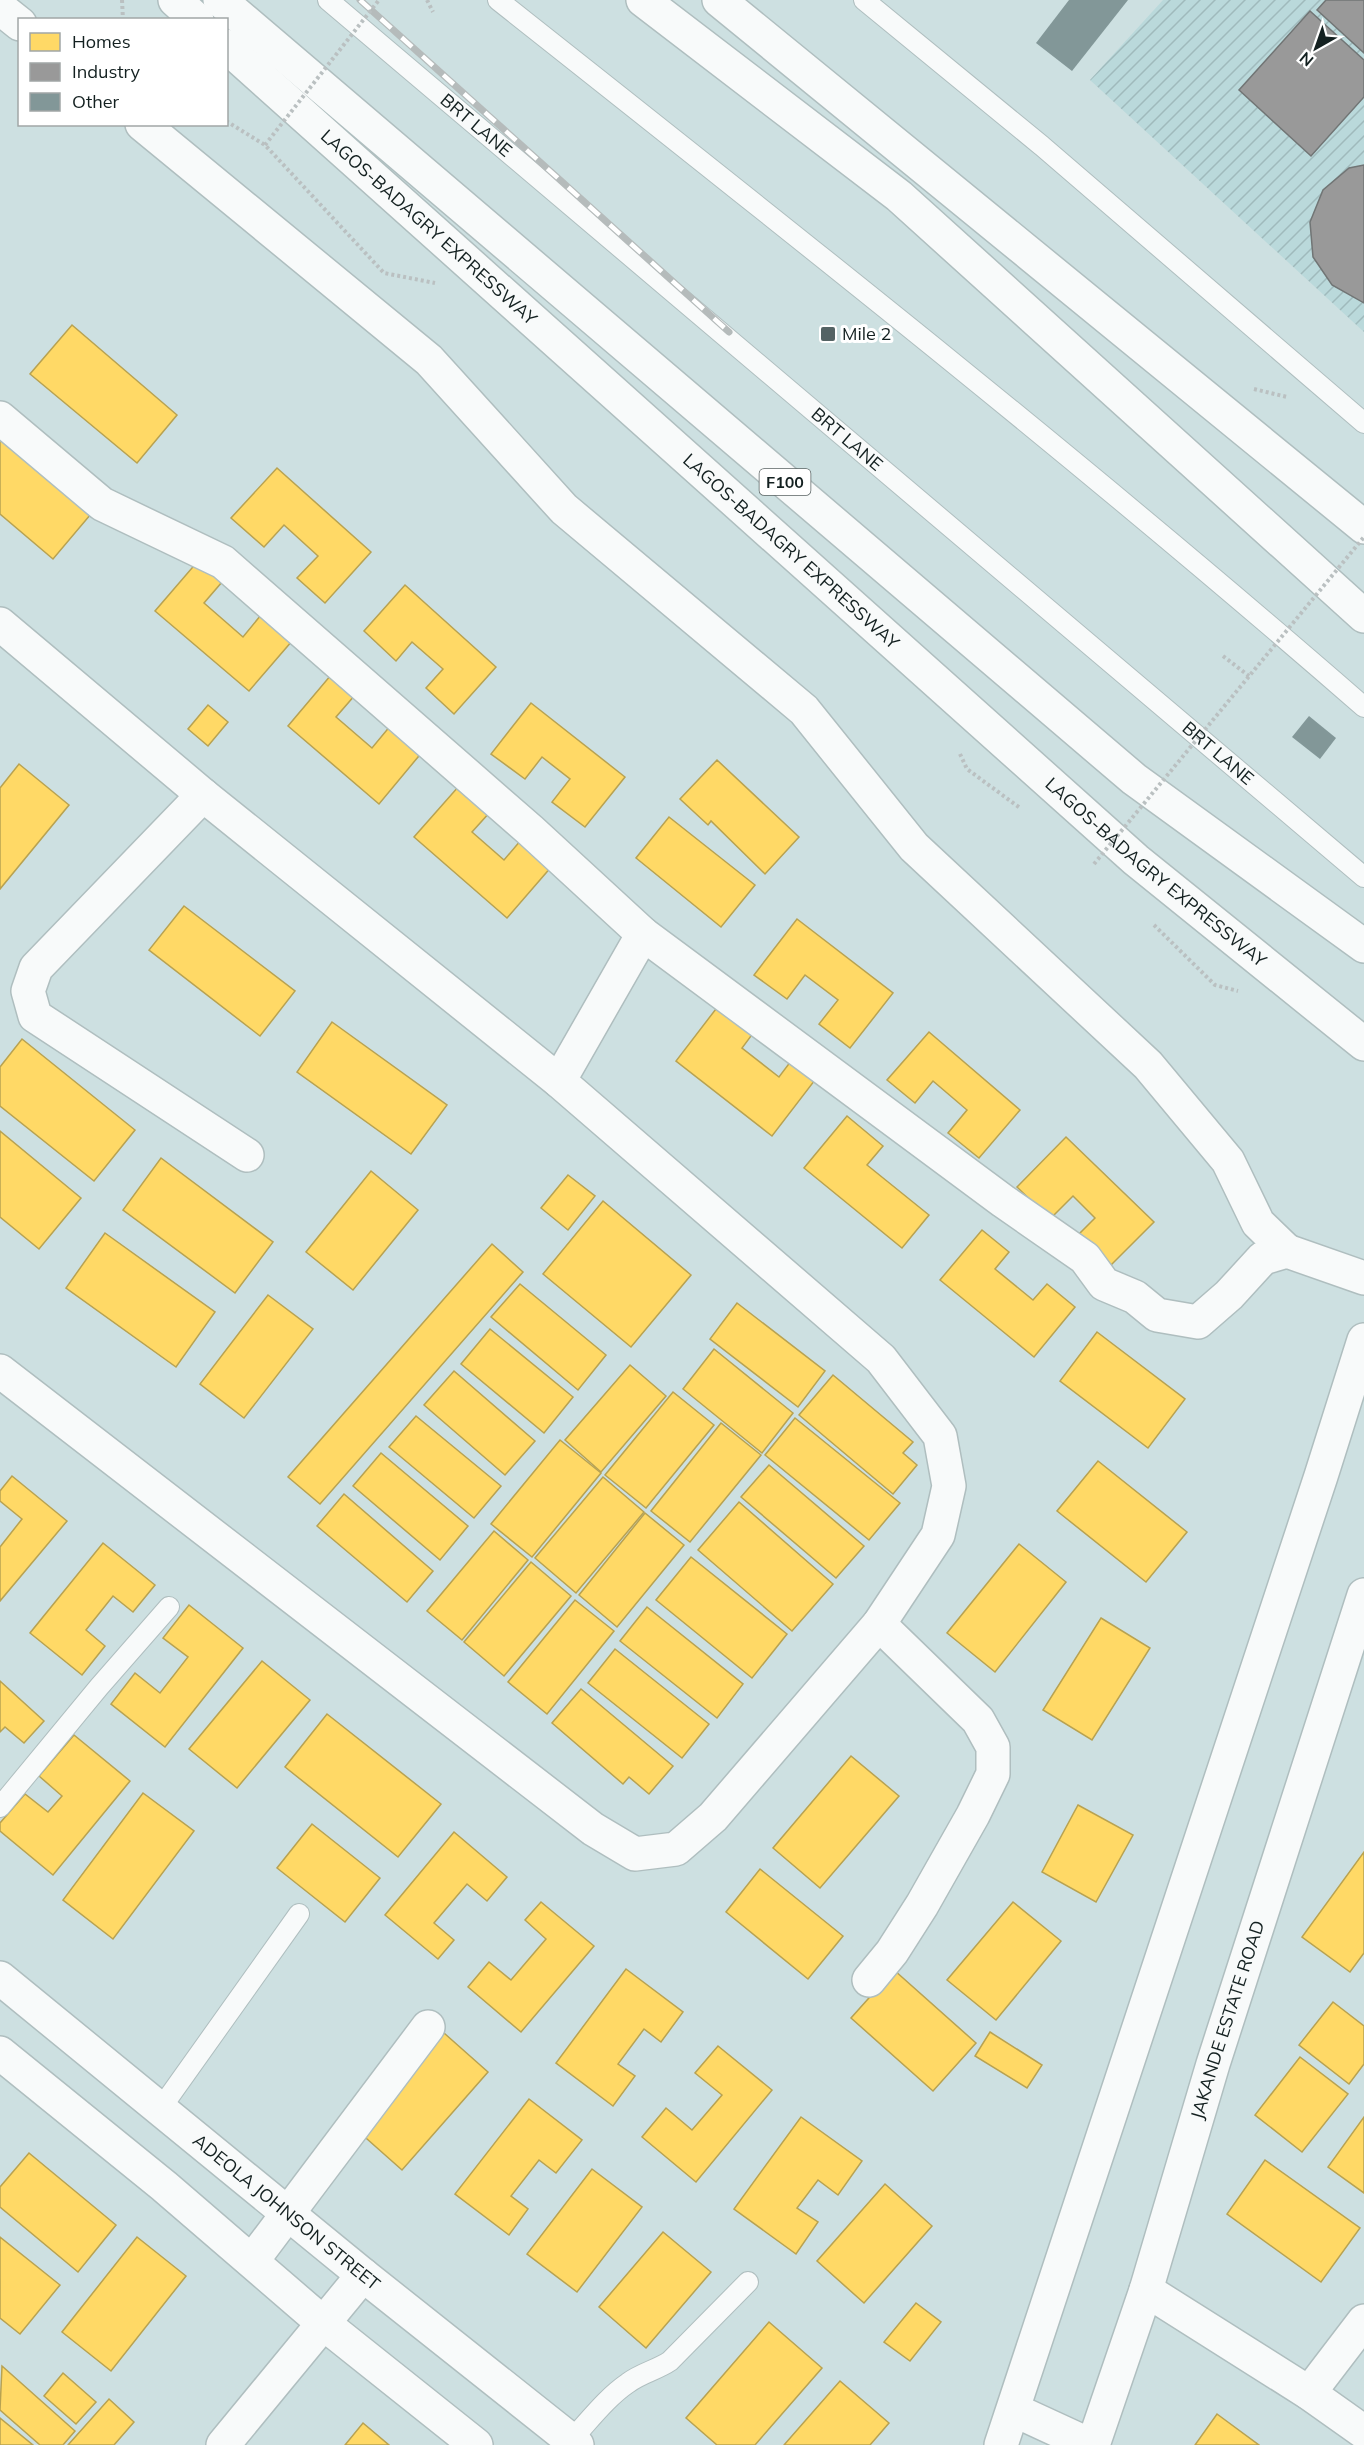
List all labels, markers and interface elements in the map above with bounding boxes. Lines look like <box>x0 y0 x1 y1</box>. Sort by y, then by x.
legend <box>18 18 228 126</box>
north arrow <box>1286 18 1346 78</box>
text: Homes <box>72 30 131 53</box>
text: N <box>1295 48 1317 71</box>
text: Industry <box>72 60 141 83</box>
street label: BRT LANE <box>436 88 517 162</box>
text: Other <box>72 90 120 113</box>
street label: LAGOS-BADAGRY EXPRESSWAY <box>316 124 543 330</box>
place label: Mile 2 <box>842 322 891 345</box>
marker: Mile 2 <box>819 325 837 343</box>
street label: BRT LANE <box>807 402 888 476</box>
street label: LAGOS-BADAGRY EXPRESSWAY <box>678 448 905 654</box>
road number: F100 <box>760 469 810 495</box>
street label: BRT LANE <box>1178 716 1259 790</box>
street label: LAGOS-BADAGRY EXPRESSWAY <box>1041 772 1272 972</box>
street label: JAKANDE ESTATE ROAD <box>1185 1917 1269 2122</box>
street label: ADEOLA JOHNSON STREET <box>188 2129 385 2295</box>

